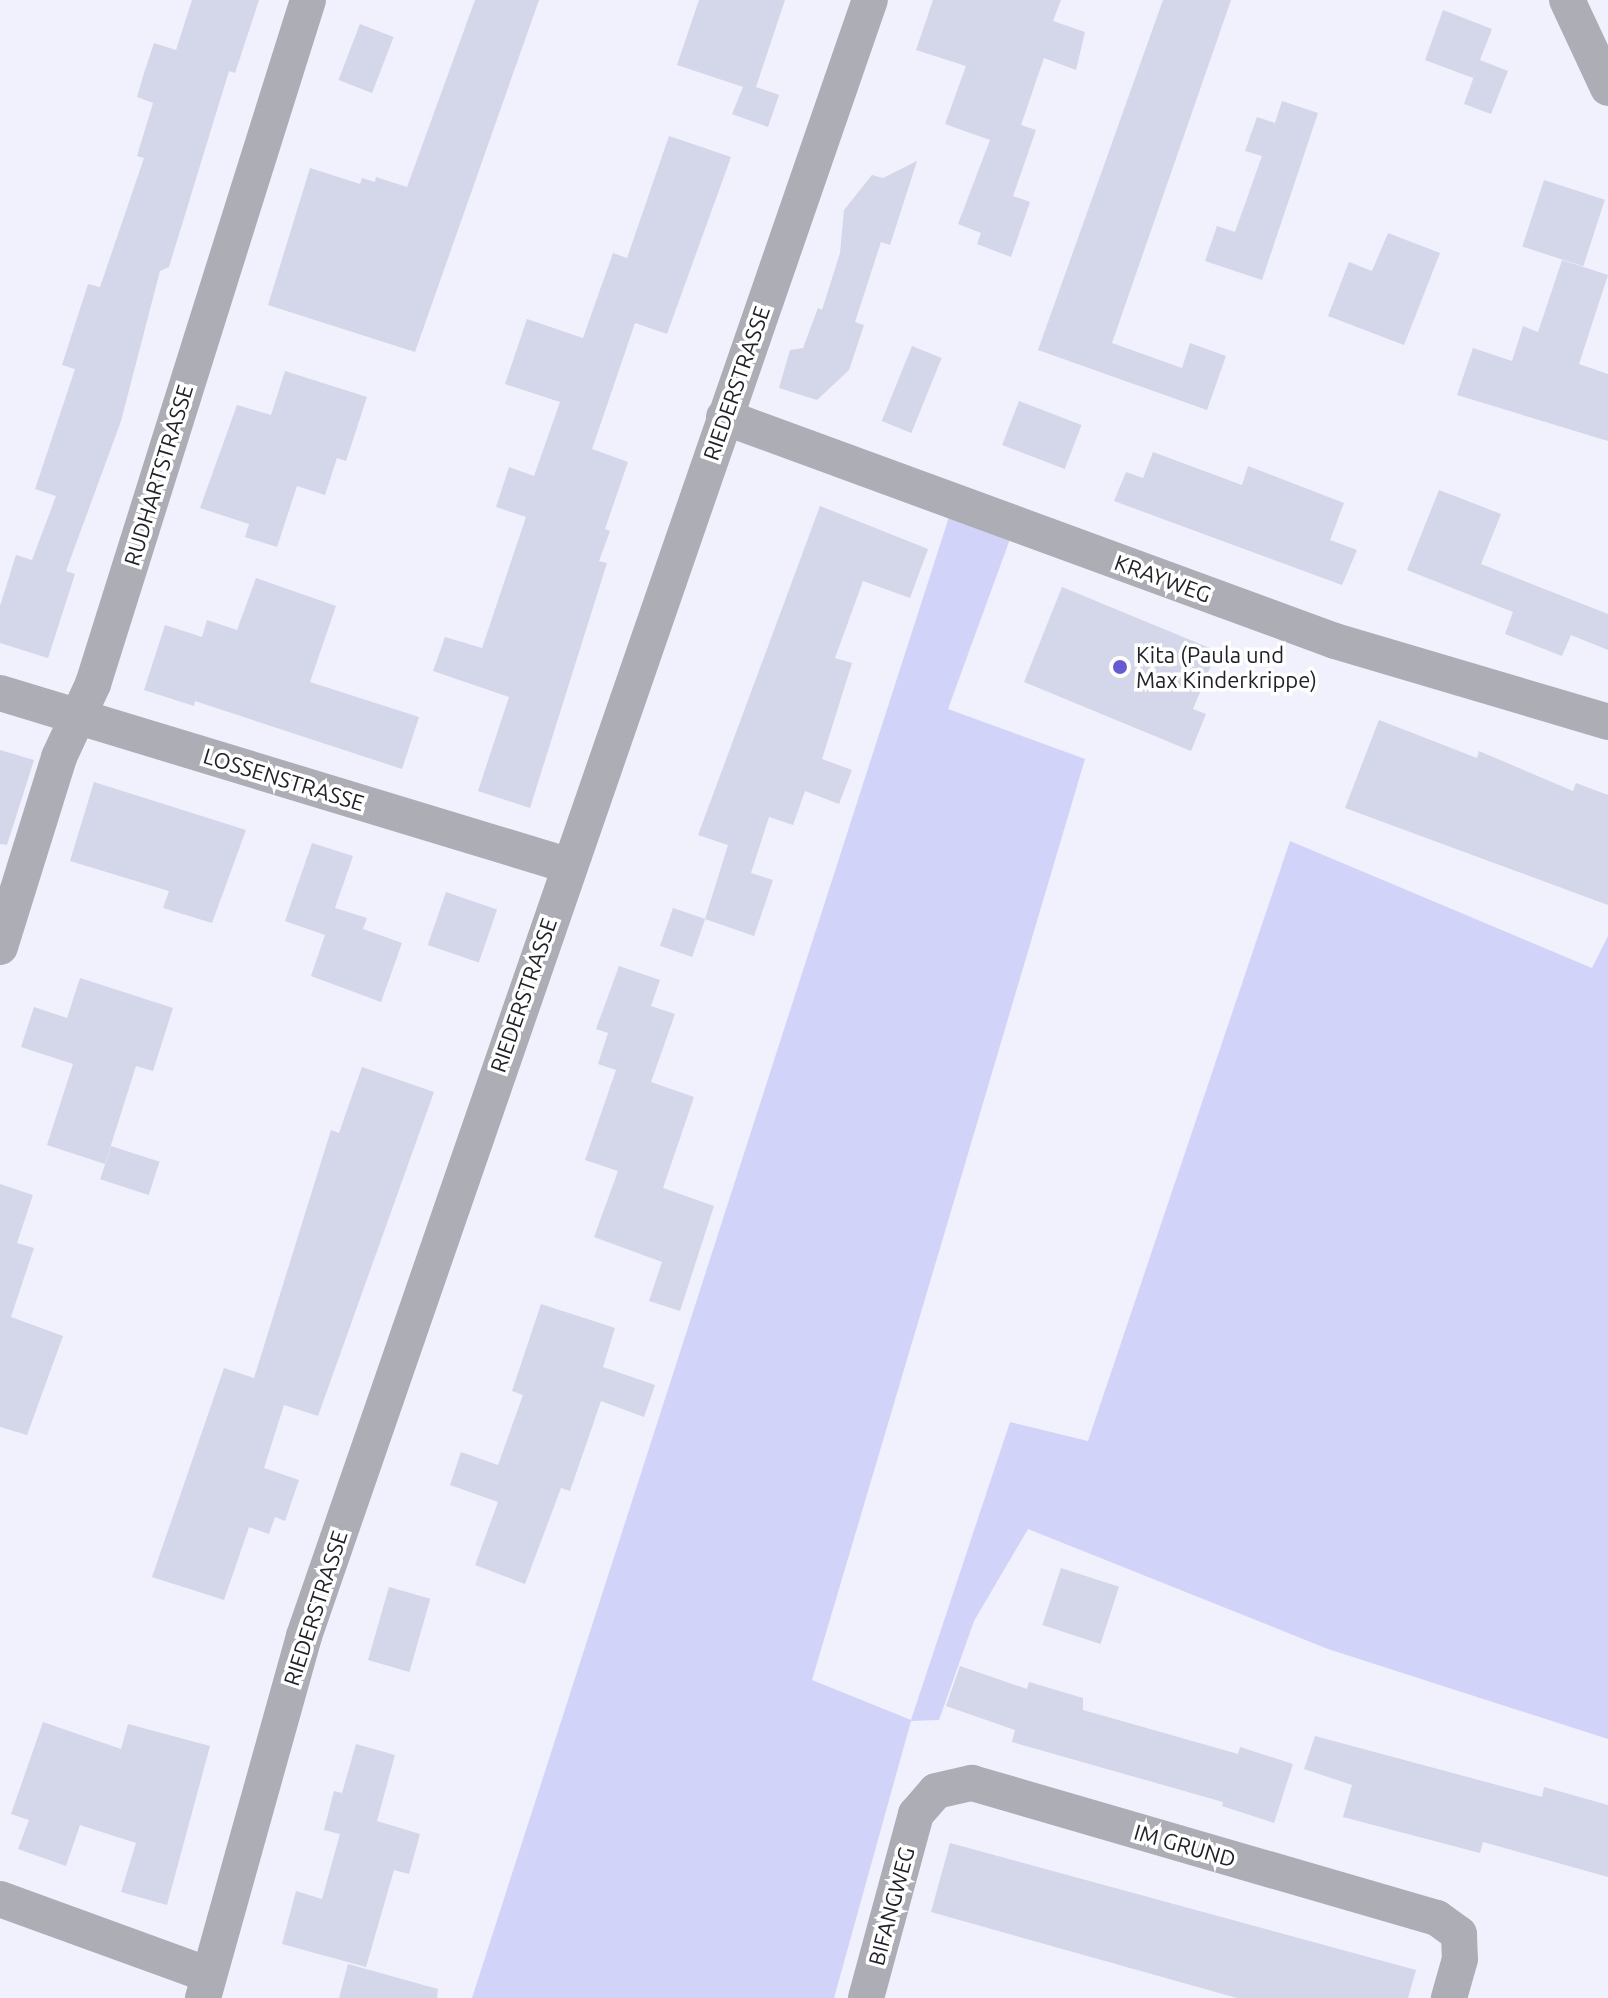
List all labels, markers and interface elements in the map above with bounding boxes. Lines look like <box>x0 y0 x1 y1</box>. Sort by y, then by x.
street label: RIEDERSTRASSE <box>697 302 775 464</box>
street label: RUDHARTSTRASSE <box>118 381 198 569</box>
street label: KRAYWEG <box>1111 548 1215 608</box>
place label: Kita (Paula und Max Kinderkrippe) <box>1136 641 1317 692</box>
marker: Kita (Paula und Max Kinderkrippe) <box>1111 658 1129 676</box>
street label: LOSSENSTRASSE <box>200 742 368 816</box>
street label: RIEDERSTRASSE <box>484 914 562 1076</box>
street label: RIEDERSTRASSE <box>278 1527 352 1689</box>
street label: IM GRUND <box>1131 1818 1239 1872</box>
street label: BIFANGWEG <box>862 1844 920 1968</box>

